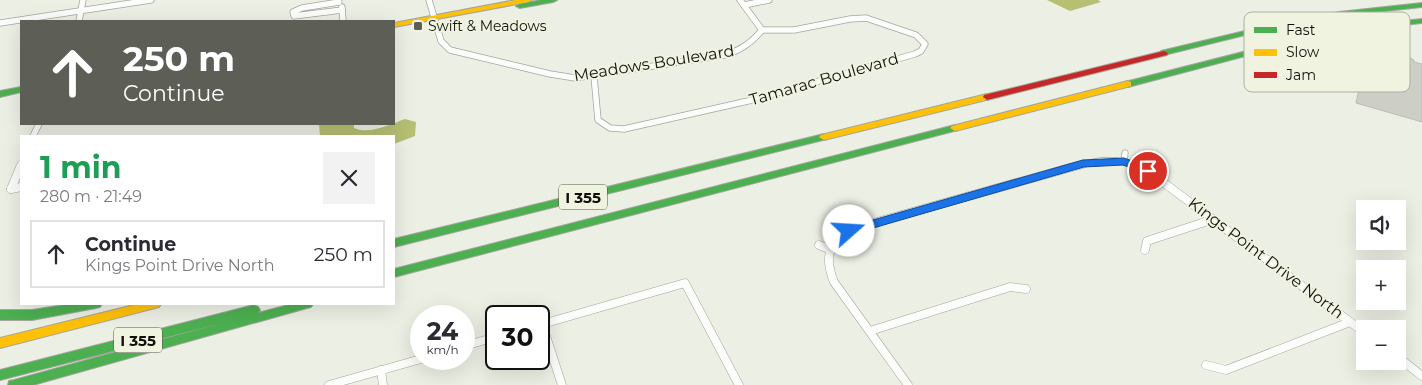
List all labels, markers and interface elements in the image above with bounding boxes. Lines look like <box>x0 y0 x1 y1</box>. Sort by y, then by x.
legend <box>1244 12 1410 92</box>
place label: Swift & Meadows <box>428 17 547 35</box>
marker: Swift & Meadows <box>412 20 424 32</box>
text: Fast <box>1286 21 1316 39</box>
text: 250 m <box>123 37 235 80</box>
icon: ahead <box>40 40 105 105</box>
street label: Meadows Boulevard <box>572 41 736 85</box>
text: Slow <box>1286 43 1320 61</box>
street label: Tamarac Boulevard <box>747 49 901 109</box>
text: Jam <box>1285 66 1316 84</box>
text: Continue <box>123 80 225 107</box>
text: 1 min <box>40 149 121 186</box>
pin <box>1127 150 1169 192</box>
button: close <box>323 152 375 204</box>
icon: arrive <box>1134 157 1162 185</box>
road number: I 355 <box>559 184 607 210</box>
text: 280 m · 21:49 <box>40 187 142 206</box>
street label: Kings Point Drive North <box>1185 193 1347 323</box>
map controls <box>1356 200 1406 370</box>
button: sound <box>1356 200 1406 250</box>
position arrow <box>822 204 874 256</box>
text: Continue <box>85 233 176 256</box>
icon: ahead <box>42 240 70 268</box>
text: 250 m <box>314 243 373 266</box>
text: Kings Point Drive North <box>85 256 275 275</box>
button: + <box>1356 260 1406 310</box>
speed limit sign: 30 <box>485 305 550 370</box>
text: 24 <box>427 316 458 346</box>
button: − <box>1356 320 1406 370</box>
road number: I 355 <box>114 328 162 352</box>
text: km/h <box>426 342 459 357</box>

